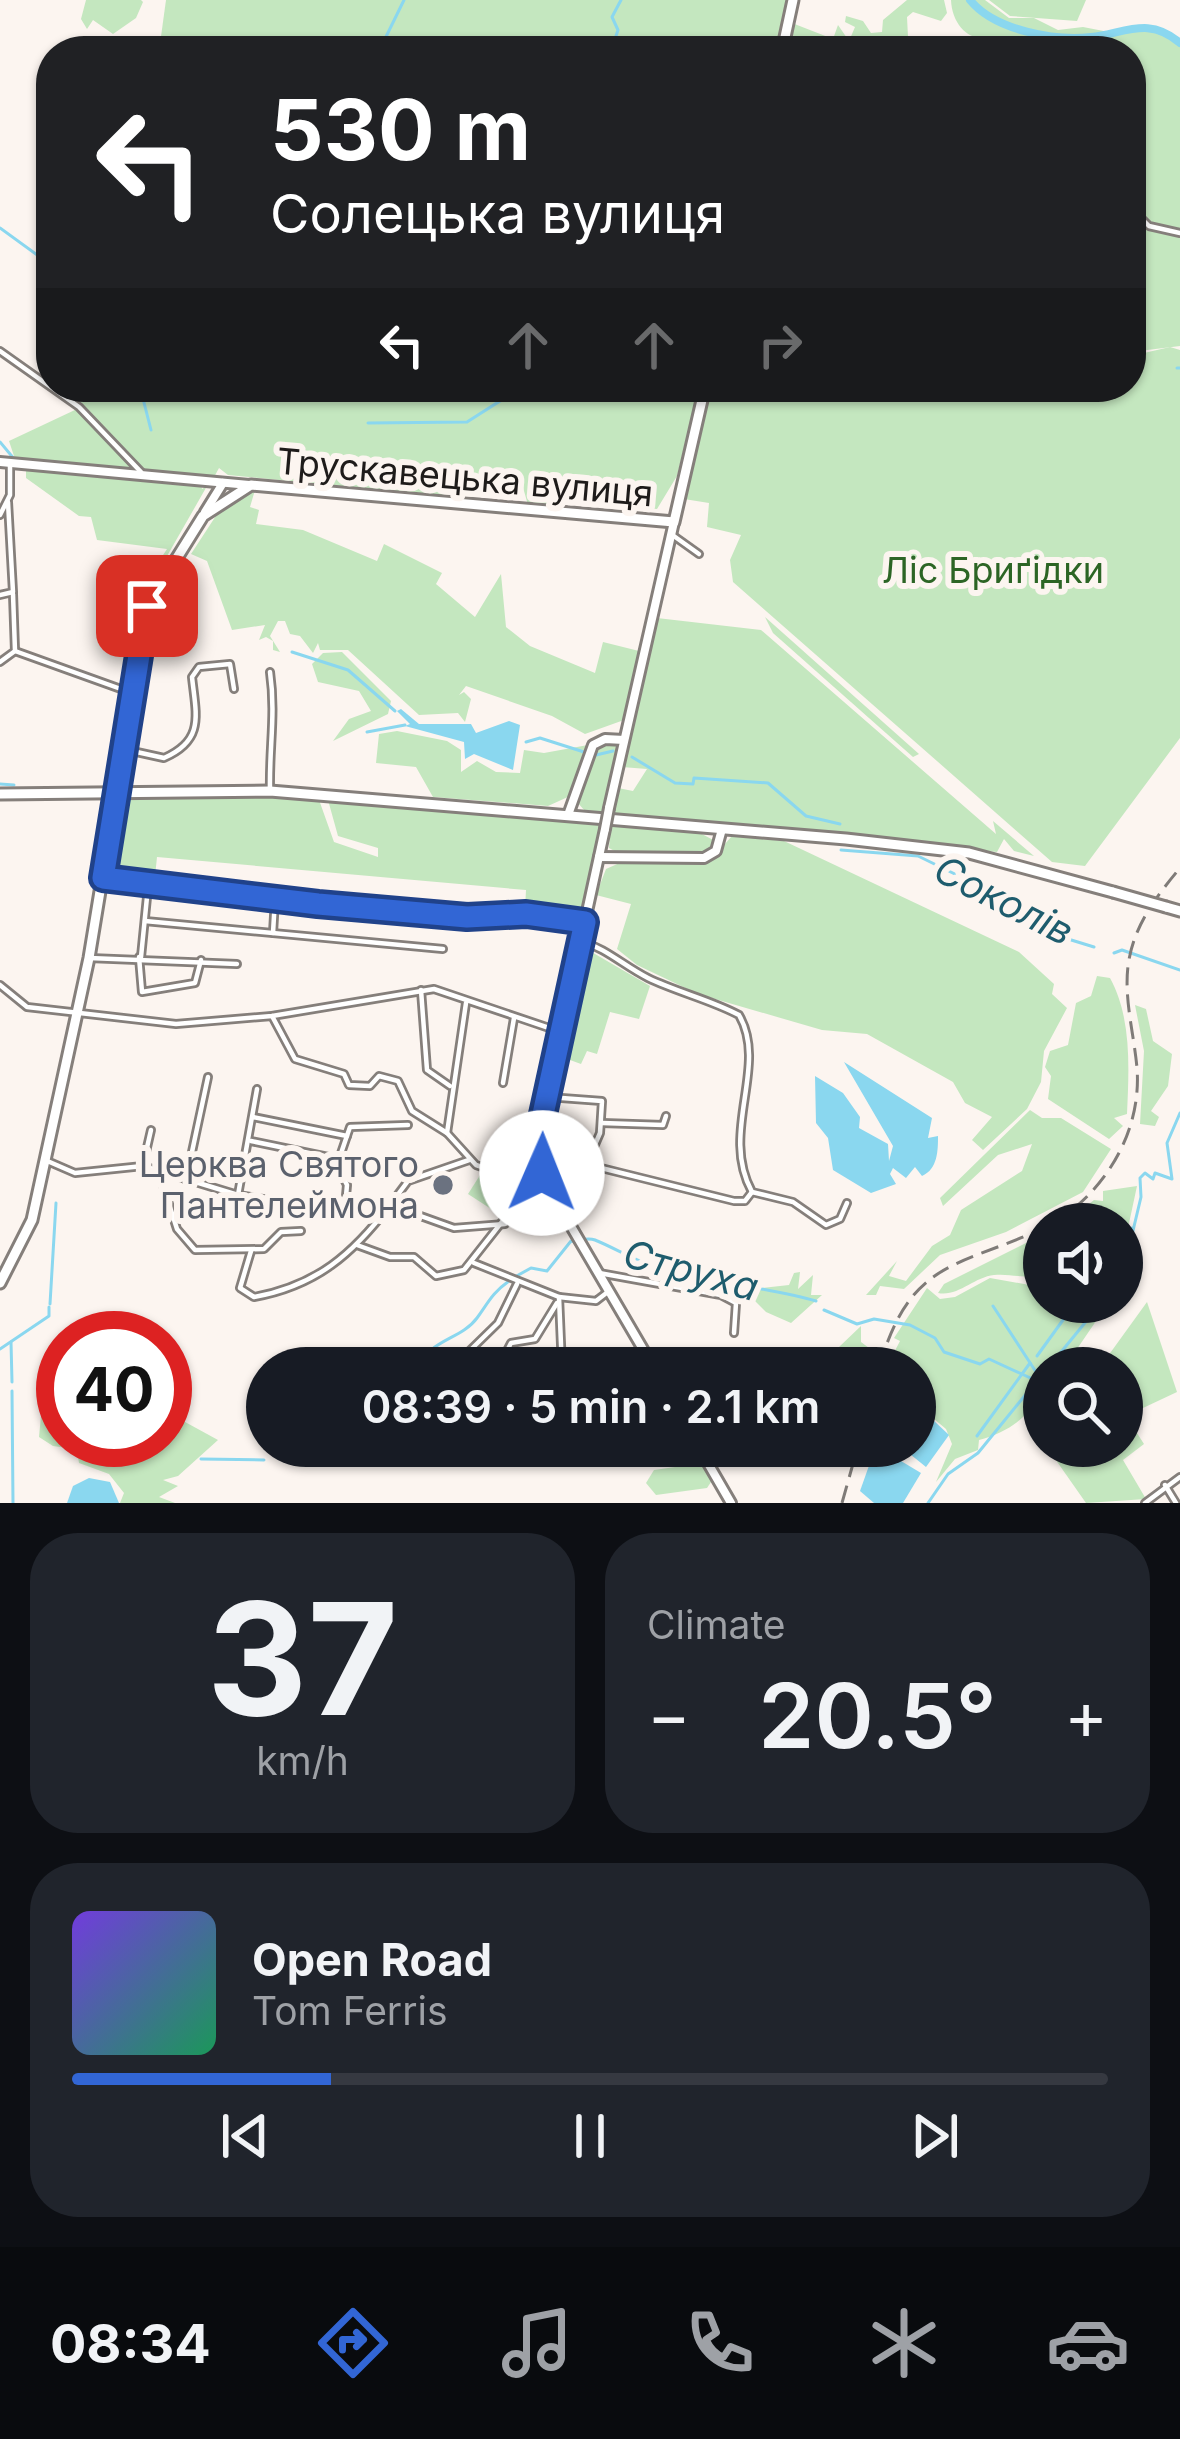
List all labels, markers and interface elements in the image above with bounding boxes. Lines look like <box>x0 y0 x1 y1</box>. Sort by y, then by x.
text: 530 m <box>270 79 531 180</box>
icon: left <box>72 84 228 240</box>
text: Солецька вулиця <box>270 181 725 246</box>
icon: left <box>369 312 435 378</box>
icon: ahead <box>495 312 561 378</box>
icon: ahead <box>621 312 687 378</box>
icon: right <box>747 312 813 378</box>
street label: Трускавецька вулиця <box>275 439 655 515</box>
park label: Ліс Бриґідки <box>882 548 1104 592</box>
pin <box>96 555 198 657</box>
icon: arrive <box>114 573 180 639</box>
water label: Соколів <box>927 845 1082 954</box>
position arrow <box>479 1110 605 1236</box>
place label: Церква Святого Пантелеймона <box>139 1142 419 1227</box>
marker: Церква Святого Пантелеймона <box>430 1172 456 1198</box>
map controls <box>1023 1203 1143 1467</box>
button: sound <box>1023 1203 1143 1323</box>
water label: Струха <box>619 1229 764 1310</box>
speed limit sign: 40 <box>36 1311 192 1467</box>
button: search <box>1023 1347 1143 1467</box>
text: 08:39 · 5 min · 2.1 km <box>362 1379 820 1434</box>
text: 37 <box>207 1564 398 1753</box>
text: Climate <box>647 1601 786 1648</box>
text: 20.5° <box>758 1661 997 1770</box>
text: − <box>647 1675 691 1755</box>
text: + <box>1064 1675 1108 1755</box>
text: km/h <box>256 1737 349 1784</box>
text: Open Road <box>252 1932 492 1987</box>
text: Tom Ferris <box>252 1987 447 2034</box>
icon: previous <box>212 2103 278 2169</box>
icon: pause <box>557 2103 623 2169</box>
icon: next <box>902 2103 968 2169</box>
icon: directions <box>311 2301 395 2385</box>
icon: music <box>495 2301 579 2385</box>
icon: phone <box>678 2301 762 2385</box>
icon: climate <box>862 2301 946 2385</box>
icon: car <box>1046 2301 1130 2385</box>
text: 08:34 <box>50 2311 211 2376</box>

